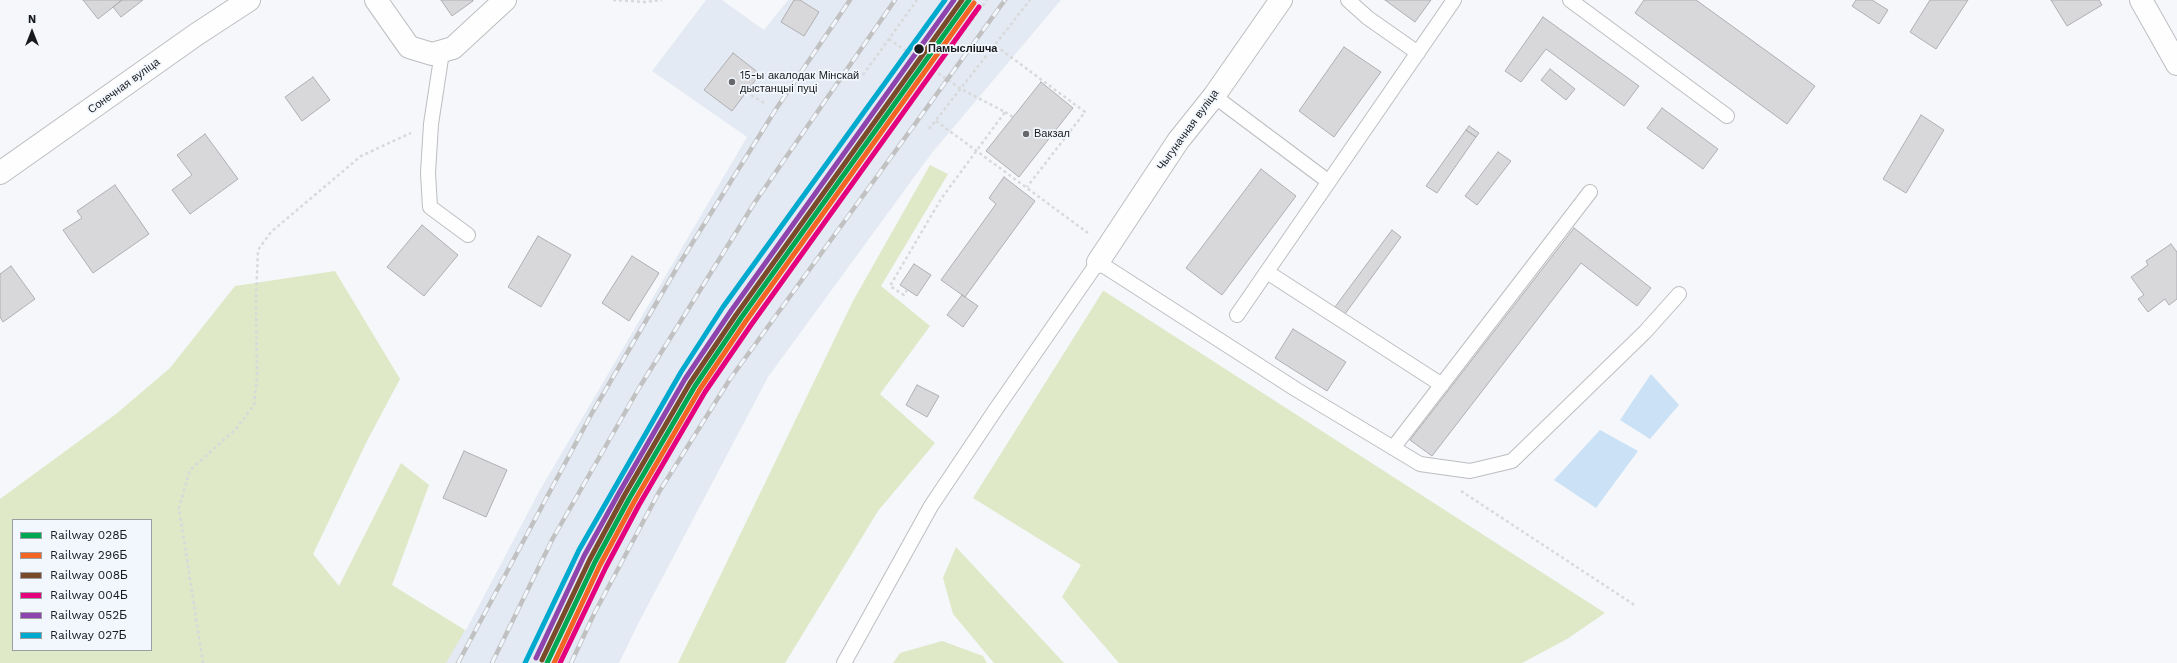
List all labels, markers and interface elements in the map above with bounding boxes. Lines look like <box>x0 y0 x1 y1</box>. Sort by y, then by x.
north arrow <box>12 12 52 52</box>
text: N <box>28 13 36 26</box>
marker: Памыслішча <box>912 42 926 56</box>
place label: Памыслішча <box>928 42 997 56</box>
street label: Сонечная вуліца <box>85 55 163 117</box>
place label: 15-ы акалодак Мінскай дыстанцыі пуці <box>740 69 859 95</box>
marker: 15-ы акалодак Мінскай дыстанцыі пуці <box>727 77 737 87</box>
street label: Чыгуначная вуліца <box>1154 87 1222 173</box>
place label: Вакзал <box>1034 127 1070 141</box>
marker: Вакзал <box>1021 129 1031 139</box>
legend <box>12 519 152 651</box>
text: Railway 028Б <box>50 528 128 542</box>
text: Railway 296Б <box>50 548 127 562</box>
text: Railway 008Б <box>50 568 128 582</box>
text: Railway 004Б <box>50 588 128 602</box>
text: Railway 052Б <box>50 608 127 622</box>
text: Railway 027Б <box>50 628 127 642</box>

